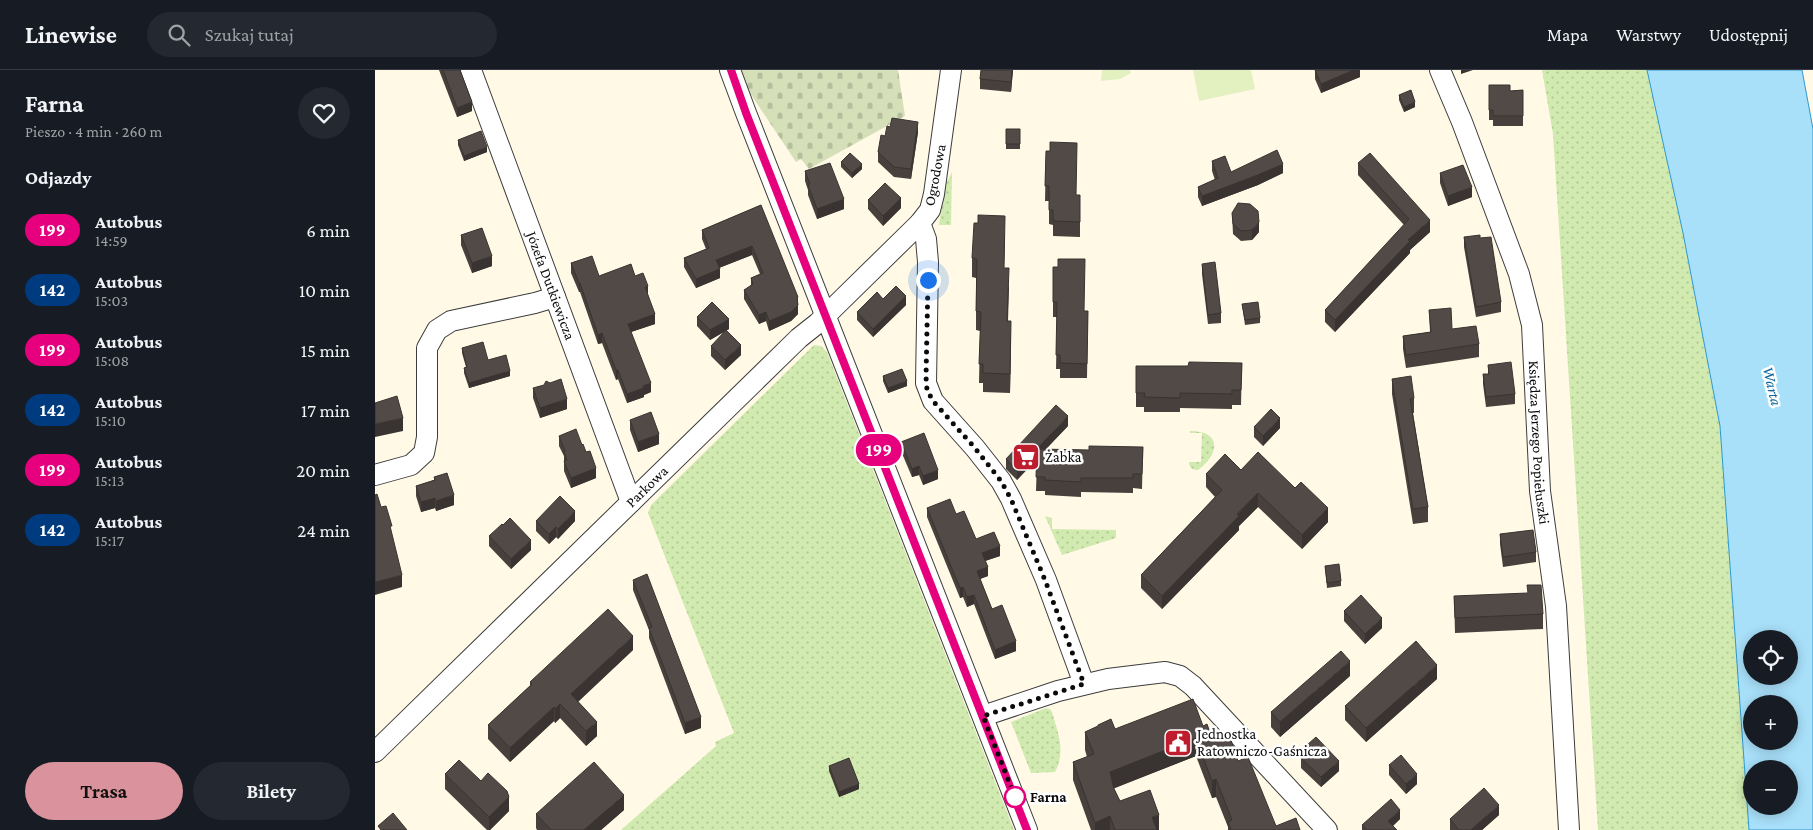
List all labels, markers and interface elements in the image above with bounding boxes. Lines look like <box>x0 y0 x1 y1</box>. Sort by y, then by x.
search box <box>147 12 497 57</box>
text: Linewise <box>25 21 117 48</box>
icon: search <box>165 21 193 49</box>
text: Szukaj tutaj <box>205 24 294 45</box>
text: Mapa <box>1547 25 1588 45</box>
text: Warstwy <box>1616 25 1681 45</box>
text: Udostępnij <box>1709 25 1788 45</box>
button: heart <box>298 87 350 139</box>
text: Farna <box>25 90 84 117</box>
text: Pieszo · 4 min · 260 m <box>25 123 162 140</box>
street label: Ogrodowa <box>921 143 950 208</box>
text: Odjazdy <box>25 167 91 188</box>
text: Autobus <box>95 211 162 232</box>
text: 199 <box>39 220 66 240</box>
text: 6 min <box>306 220 350 241</box>
street label: Józefa Dutkiewicza <box>522 227 578 342</box>
text: 14:59 <box>95 232 128 249</box>
your location <box>916 268 941 293</box>
text: Autobus <box>95 271 162 292</box>
text: 142 <box>40 280 65 300</box>
text: 10 min <box>299 280 350 301</box>
text: 15:03 <box>95 292 128 309</box>
text: Autobus <box>95 331 162 352</box>
text: 199 <box>39 340 66 360</box>
text: 15 min <box>301 340 350 361</box>
text: 15:08 <box>95 352 129 369</box>
street label: Księdza Jerzego Popiełuszki <box>1526 360 1553 525</box>
water label: Warta <box>1760 365 1785 408</box>
text: Autobus <box>95 391 162 412</box>
text: 142 <box>40 400 65 420</box>
text: 17 min <box>301 400 350 421</box>
text: 15:10 <box>95 412 126 429</box>
line badge: 199 <box>850 434 908 466</box>
text: 199 <box>866 440 892 460</box>
supermarket icon: Żabka <box>1011 442 1041 472</box>
place label: Żabka <box>1045 449 1082 465</box>
text: Autobus <box>95 451 162 472</box>
text: 199 <box>39 460 66 480</box>
text: 20 min <box>296 460 350 481</box>
street label: Parkowa <box>623 463 671 510</box>
text: 15:13 <box>95 472 124 489</box>
text: Autobus <box>95 511 162 532</box>
text: 142 <box>40 520 65 540</box>
text: 24 min <box>297 520 350 541</box>
text: 15:17 <box>95 532 124 549</box>
map controls <box>1743 630 1798 815</box>
button: locate <box>1743 630 1798 685</box>
button: + <box>1743 695 1798 750</box>
place label: Jednostka Ratowniczo-Gaśnicza <box>1195 726 1327 759</box>
public building icon: Jednostka Ratowniczo-Gaśnicza <box>1163 728 1193 758</box>
button: − <box>1743 760 1798 815</box>
button: Trasa <box>25 762 183 820</box>
button: Bilety <box>193 762 350 820</box>
marker: Farna <box>1004 786 1026 808</box>
place label: Farna <box>1030 789 1067 805</box>

